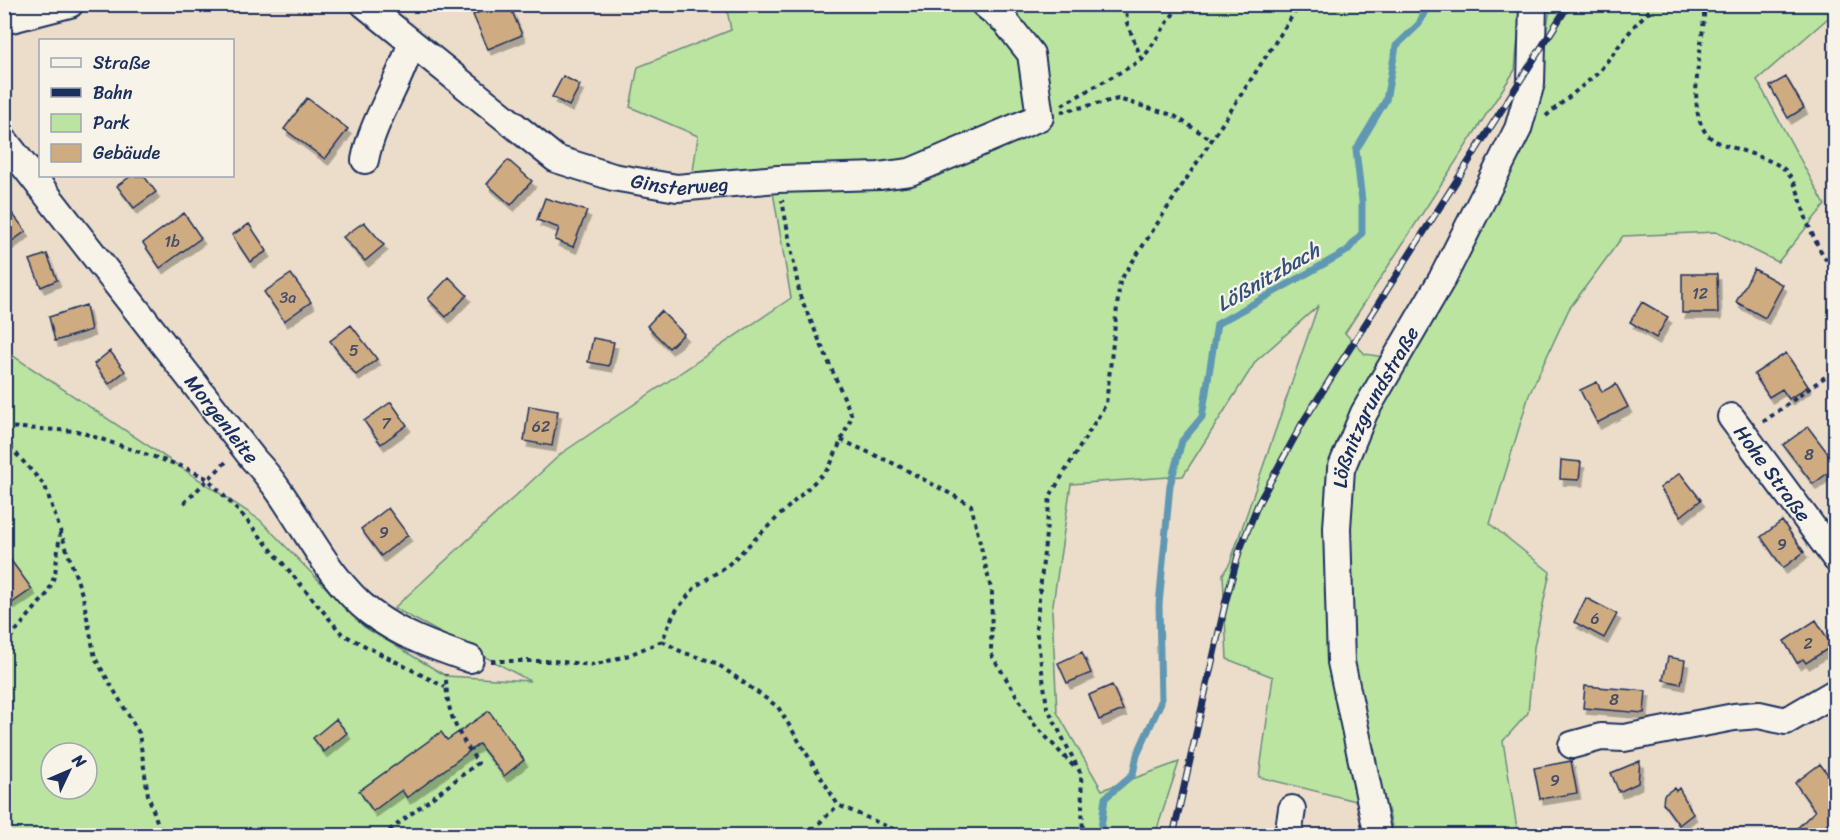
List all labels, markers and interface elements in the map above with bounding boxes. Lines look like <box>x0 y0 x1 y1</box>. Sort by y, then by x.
legend <box>39 39 234 177</box>
text: Straße <box>93 47 150 79</box>
text: Bahn <box>93 77 133 109</box>
text: Park <box>93 107 130 139</box>
text: Gebäude <box>93 137 161 169</box>
street label: Ginsterweg <box>628 163 730 205</box>
house number: 1b <box>164 227 180 256</box>
water label: Lößnitzbach <box>1209 231 1329 322</box>
house number: 12 <box>1692 279 1708 308</box>
house number: 3a <box>280 283 296 312</box>
street label: Lößnitzgrundstraße <box>1322 319 1429 489</box>
house number: 5 <box>349 336 359 365</box>
street label: Morgenleite <box>176 366 268 471</box>
house number: 7 <box>381 409 391 438</box>
house number: 62 <box>532 412 550 441</box>
street label: Hohe Straße <box>1725 417 1821 530</box>
house number: 8 <box>1804 440 1814 469</box>
house number: 9 <box>379 518 389 547</box>
house number: 9 <box>1777 530 1787 559</box>
house number: 6 <box>1590 604 1600 633</box>
house number: 2 <box>1803 629 1813 658</box>
house number: 8 <box>1609 685 1619 714</box>
north arrow <box>39 741 99 801</box>
text: N <box>64 746 94 776</box>
house number: 9 <box>1550 766 1560 795</box>

